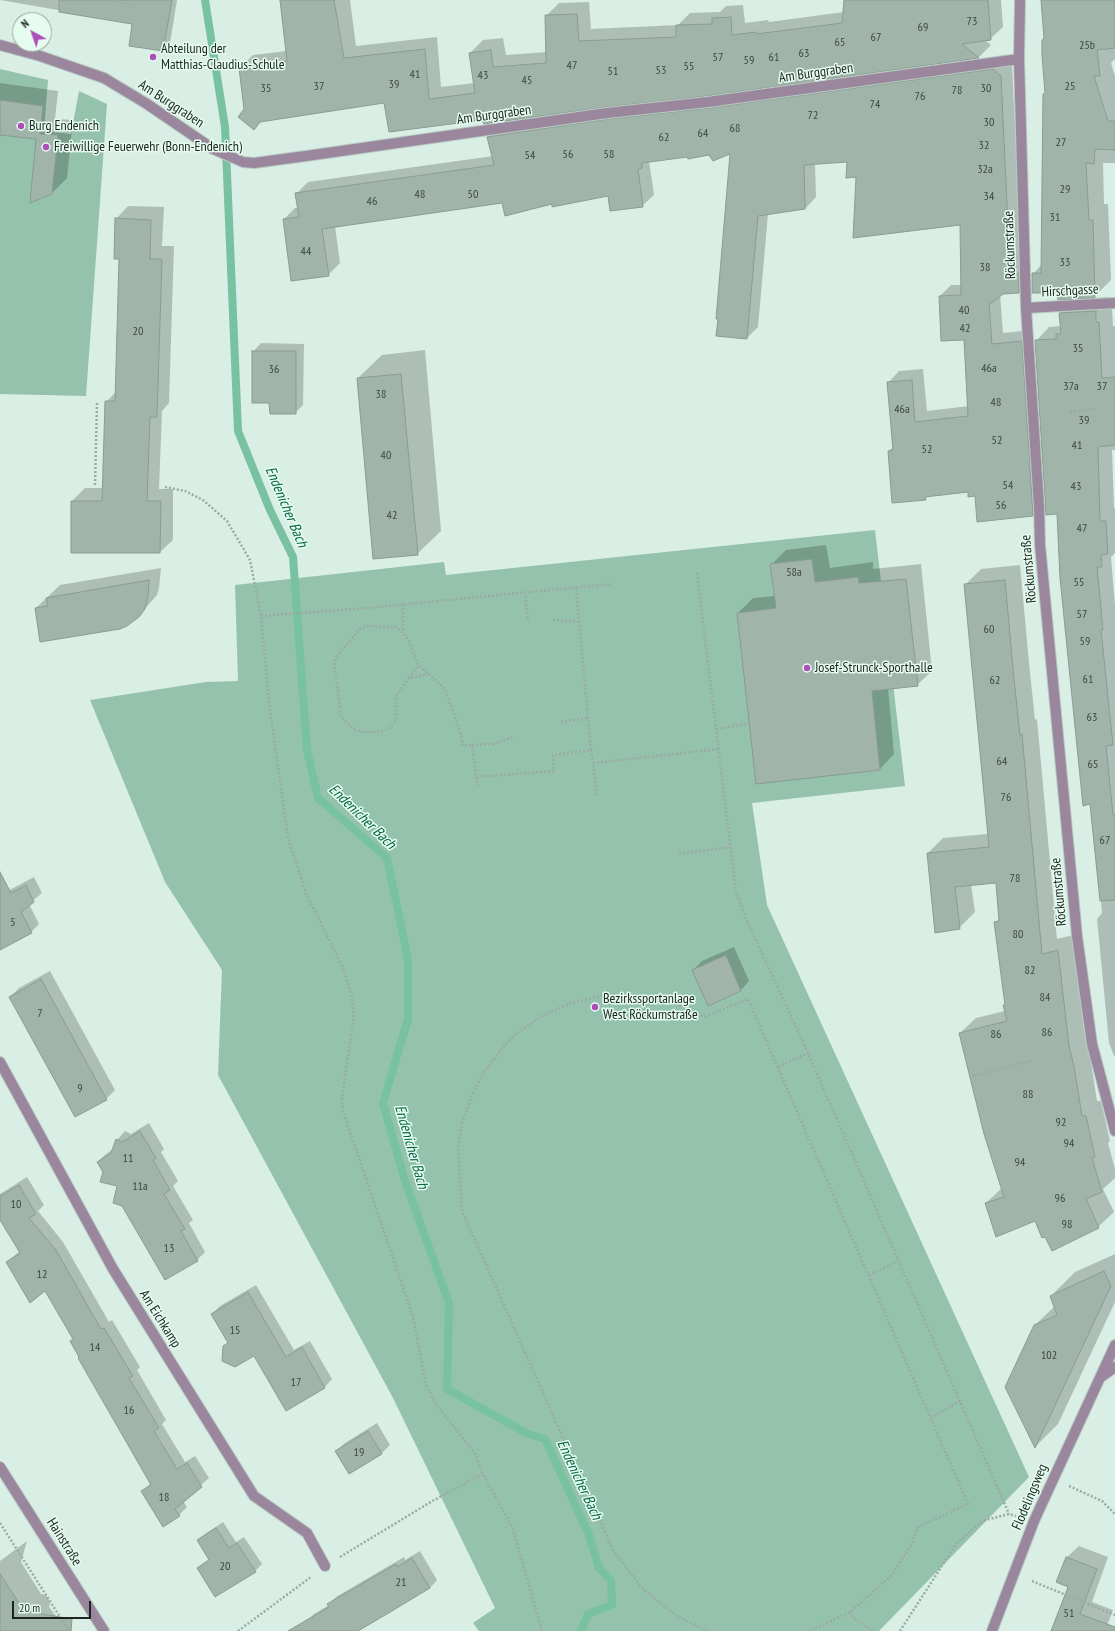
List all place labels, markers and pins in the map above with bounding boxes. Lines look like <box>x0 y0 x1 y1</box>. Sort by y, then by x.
place label: Abteilung der Matthias-Claudius-Schule <box>161 41 284 74</box>
marker: Abteilung der Matthias-Claudius-Schule <box>148 52 158 62</box>
place label: Burg Endenich <box>29 118 99 134</box>
marker: Burg Endenich <box>16 121 26 131</box>
place label: Freiwillige Feuerwehr (Bonn-Endenich) <box>54 139 242 155</box>
marker: Freiwillige Feuerwehr (Bonn-Endenich) <box>41 142 51 152</box>
place label: Josef-Strunck-Sporthalle <box>815 660 933 676</box>
marker: Josef-Strunck-Sporthalle <box>802 663 812 673</box>
place label: Bezirkssportanlage West Röckumstraße <box>603 991 698 1024</box>
marker: Bezirkssportanlage West Röckumstraße <box>590 1002 600 1012</box>

